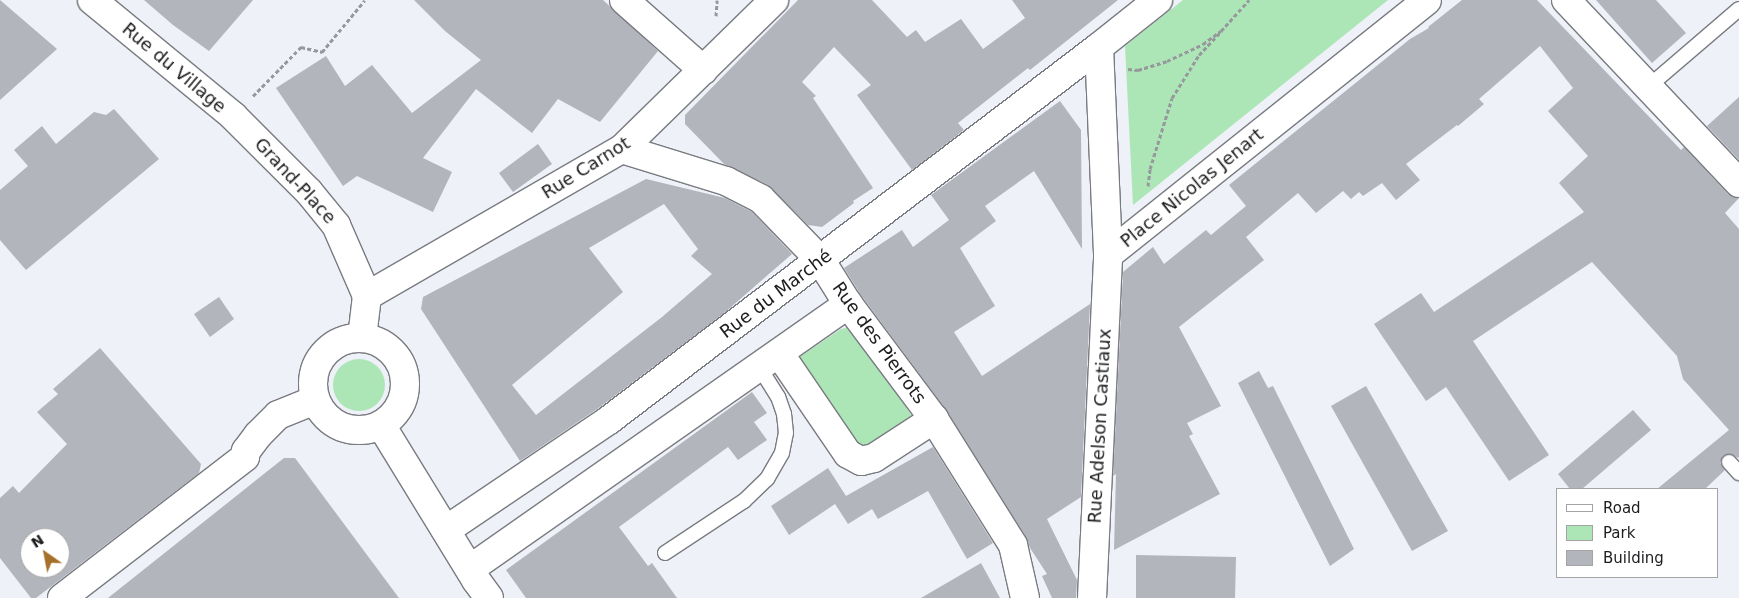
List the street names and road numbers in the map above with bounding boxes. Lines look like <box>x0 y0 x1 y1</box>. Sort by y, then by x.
street label: Rue du Village <box>118 18 230 118</box>
street label: Place Nicolas Jenart <box>1116 124 1268 252</box>
street label: Rue Carnot <box>538 132 634 204</box>
street label: Grand-Place <box>250 134 340 228</box>
street label: Rue du Marché <box>716 245 836 343</box>
street label: Rue des Pierrots <box>827 278 931 408</box>
street label: Rue Adelson Castiaux <box>1084 328 1116 524</box>

